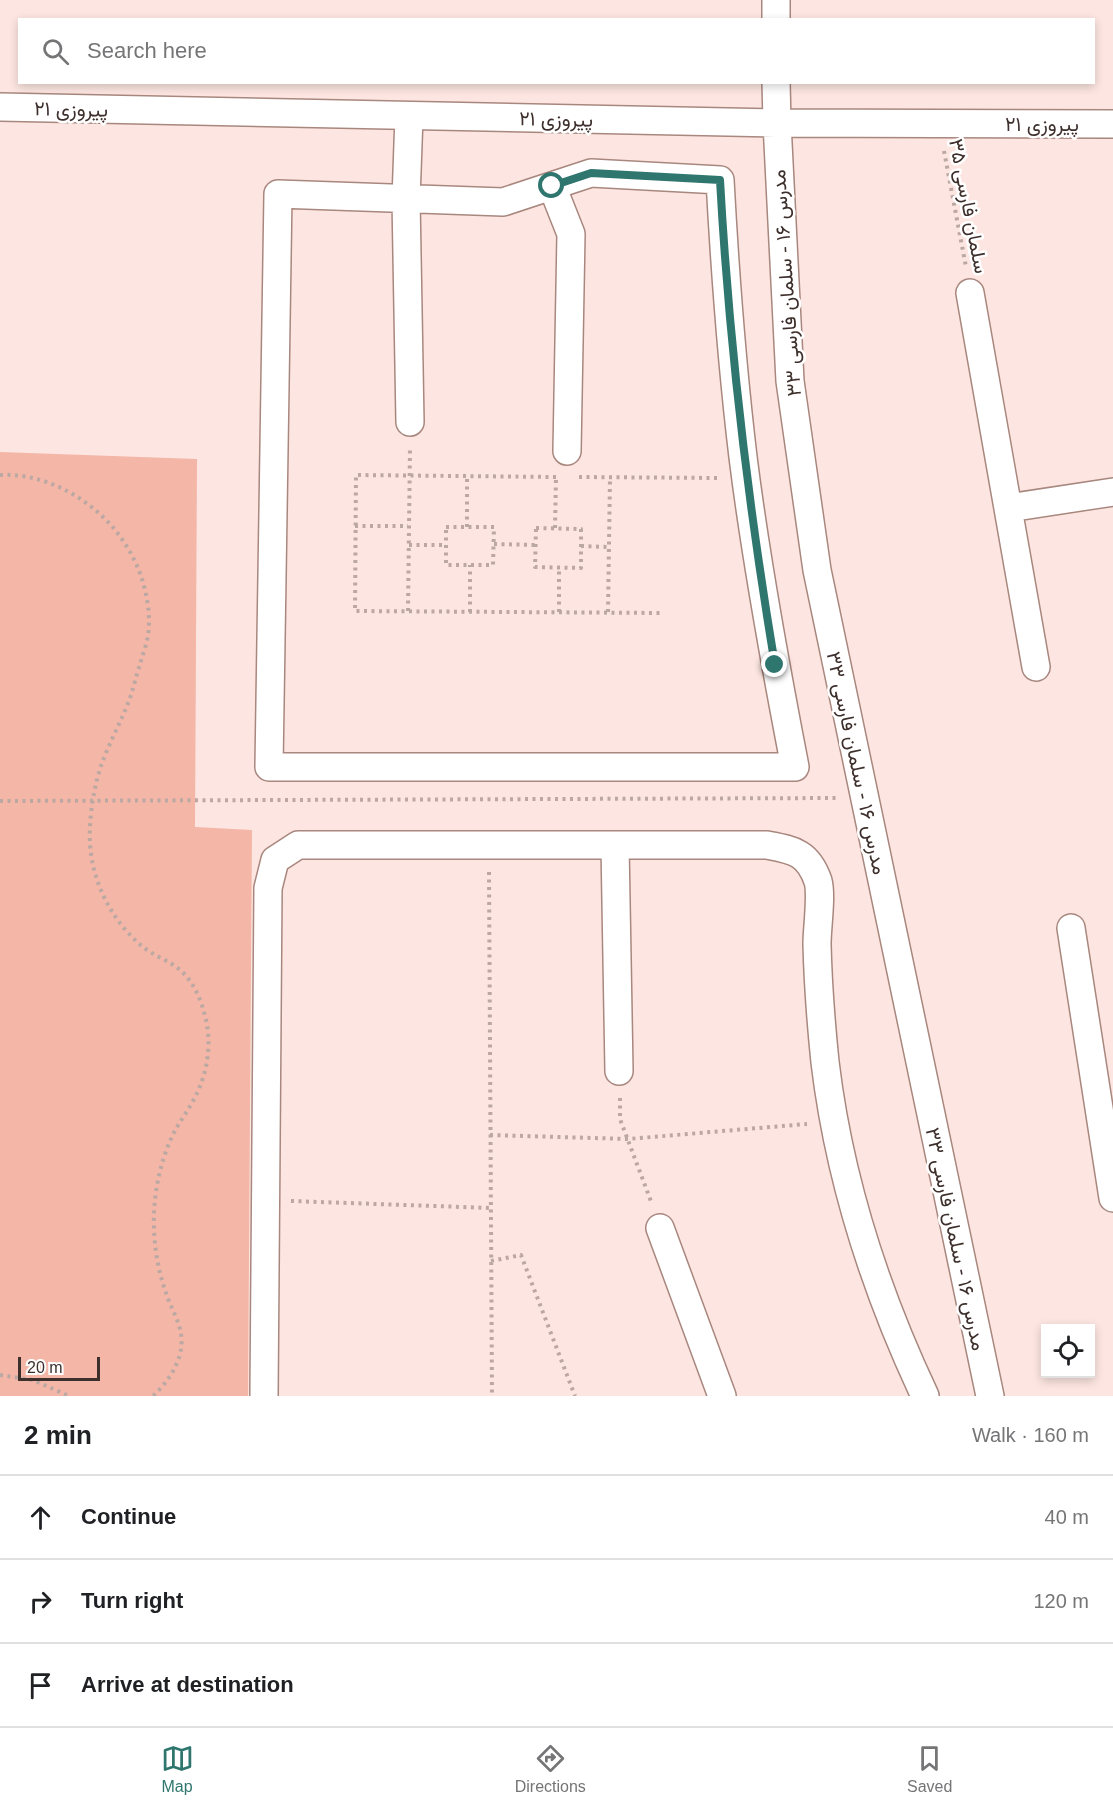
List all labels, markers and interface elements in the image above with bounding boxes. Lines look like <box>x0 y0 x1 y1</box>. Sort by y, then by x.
search box <box>18 18 1095 84</box>
icon: search <box>39 35 72 68</box>
text: Search here <box>87 38 207 63</box>
street label: پیروزی ۲۱ <box>34 97 108 124</box>
street label: پیروزی ۲۱ <box>519 107 593 134</box>
street label: پیروزی ۲۱ <box>1005 113 1079 138</box>
street label: سلمان فارسی ۳۵ <box>943 137 993 276</box>
street label: مدرس ۱۶ - سلمان فارسی ۳۳ <box>767 169 807 397</box>
route start <box>538 172 564 198</box>
street label: مدرس ۱۶ - سلمان فارسی ۳۳ <box>821 650 891 877</box>
route end <box>761 651 787 677</box>
street label: مدرس ۱۶ - سلمان فارسی ۳۳ <box>920 1126 990 1353</box>
map controls <box>1041 1324 1095 1378</box>
button: locate <box>1041 1324 1095 1378</box>
scale bar <box>18 1354 100 1382</box>
text: 20 m <box>27 1359 63 1376</box>
text: 2 min <box>24 1420 92 1450</box>
text: Walk · 160 m <box>972 1424 1089 1446</box>
icon: ahead <box>24 1501 57 1534</box>
text: Continue <box>81 1504 176 1529</box>
text: 40 m <box>1045 1506 1089 1528</box>
icon: right <box>24 1585 57 1618</box>
text: Turn right <box>81 1588 183 1613</box>
text: 120 m <box>1033 1590 1089 1612</box>
icon: arrive <box>24 1669 57 1702</box>
text: Arrive at destination <box>81 1672 294 1697</box>
tab: Map <box>161 1742 194 1796</box>
tab: Directions <box>515 1742 586 1796</box>
tab: Saved <box>907 1742 952 1796</box>

